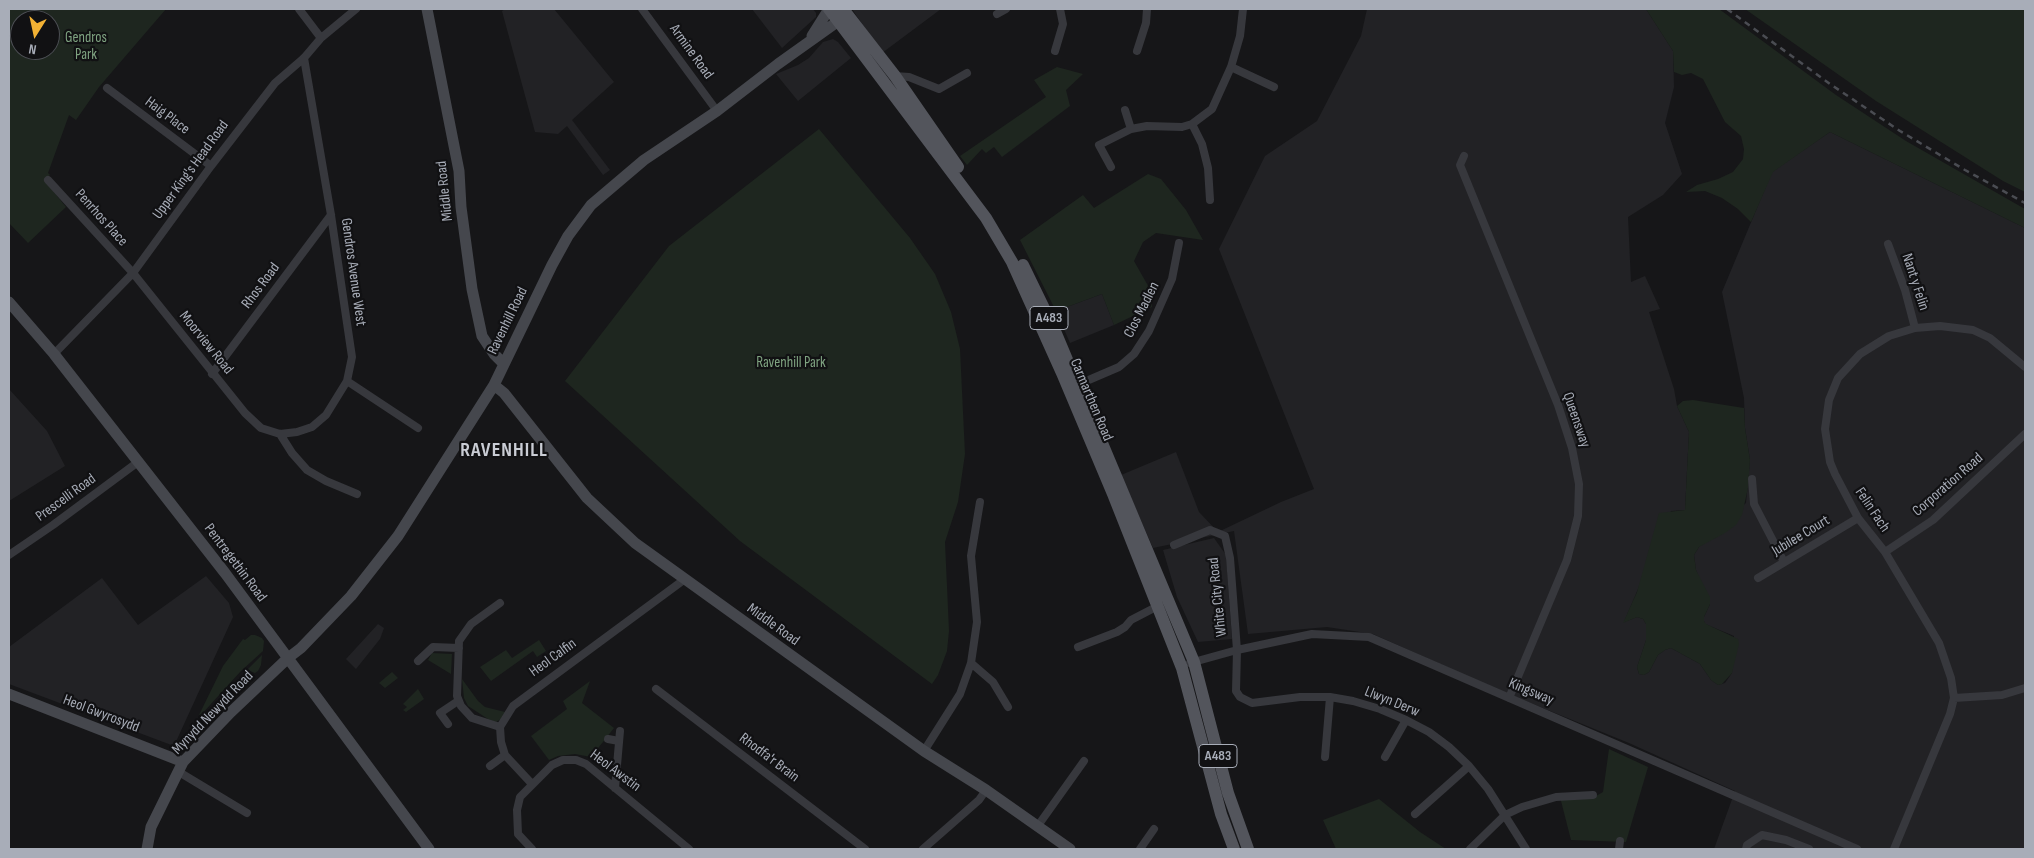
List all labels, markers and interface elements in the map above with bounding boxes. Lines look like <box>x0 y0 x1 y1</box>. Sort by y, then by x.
north arrow <box>10 10 60 60</box>
street label: Armine Road <box>665 21 717 83</box>
park label: Gendros Park <box>65 29 107 64</box>
text: N <box>27 40 38 58</box>
street label: Haig Place <box>141 93 193 139</box>
street label: Upper King's Head Road <box>149 117 233 223</box>
street label: Middle Road <box>433 160 457 222</box>
street label: Penrhos Place <box>71 186 131 250</box>
street label: Gendros Avenue West <box>337 217 369 327</box>
street label: Nant y Felin <box>1897 251 1933 313</box>
street label: Rhos Road <box>238 260 284 312</box>
street label: Clos Madlen <box>1120 279 1164 341</box>
street label: Ravenhill Road <box>484 284 532 358</box>
road number: A483 <box>1030 306 1068 330</box>
street label: Moorview Road <box>175 308 237 378</box>
park label: Ravenhill Park <box>756 354 826 372</box>
street label: Carmarthen Road <box>1066 356 1116 444</box>
street label: Queensway <box>1558 390 1594 450</box>
district label: RAVENHILL <box>459 439 549 463</box>
street label: Corporation Road <box>1909 450 1987 520</box>
street label: Prescelli Road <box>32 470 100 526</box>
street label: Felin Fach <box>1851 484 1893 536</box>
street label: Jubilee Court <box>1769 512 1833 560</box>
street label: Pentregethin Road <box>200 520 270 606</box>
street label: White City Road <box>1205 556 1231 638</box>
street label: Middle Road <box>743 600 803 650</box>
street label: Heol Calfin <box>526 635 580 681</box>
street label: Mynydd Newydd Road <box>169 667 257 759</box>
street label: Kingsway <box>1506 675 1556 709</box>
street label: Llwyn Derw <box>1362 683 1422 721</box>
street label: Heol Gwyrosydd <box>60 691 142 737</box>
street label: Rhodfa'r Brain <box>735 730 803 786</box>
road number: A483 <box>1199 744 1237 768</box>
street label: Heol Awstin <box>586 746 644 796</box>

